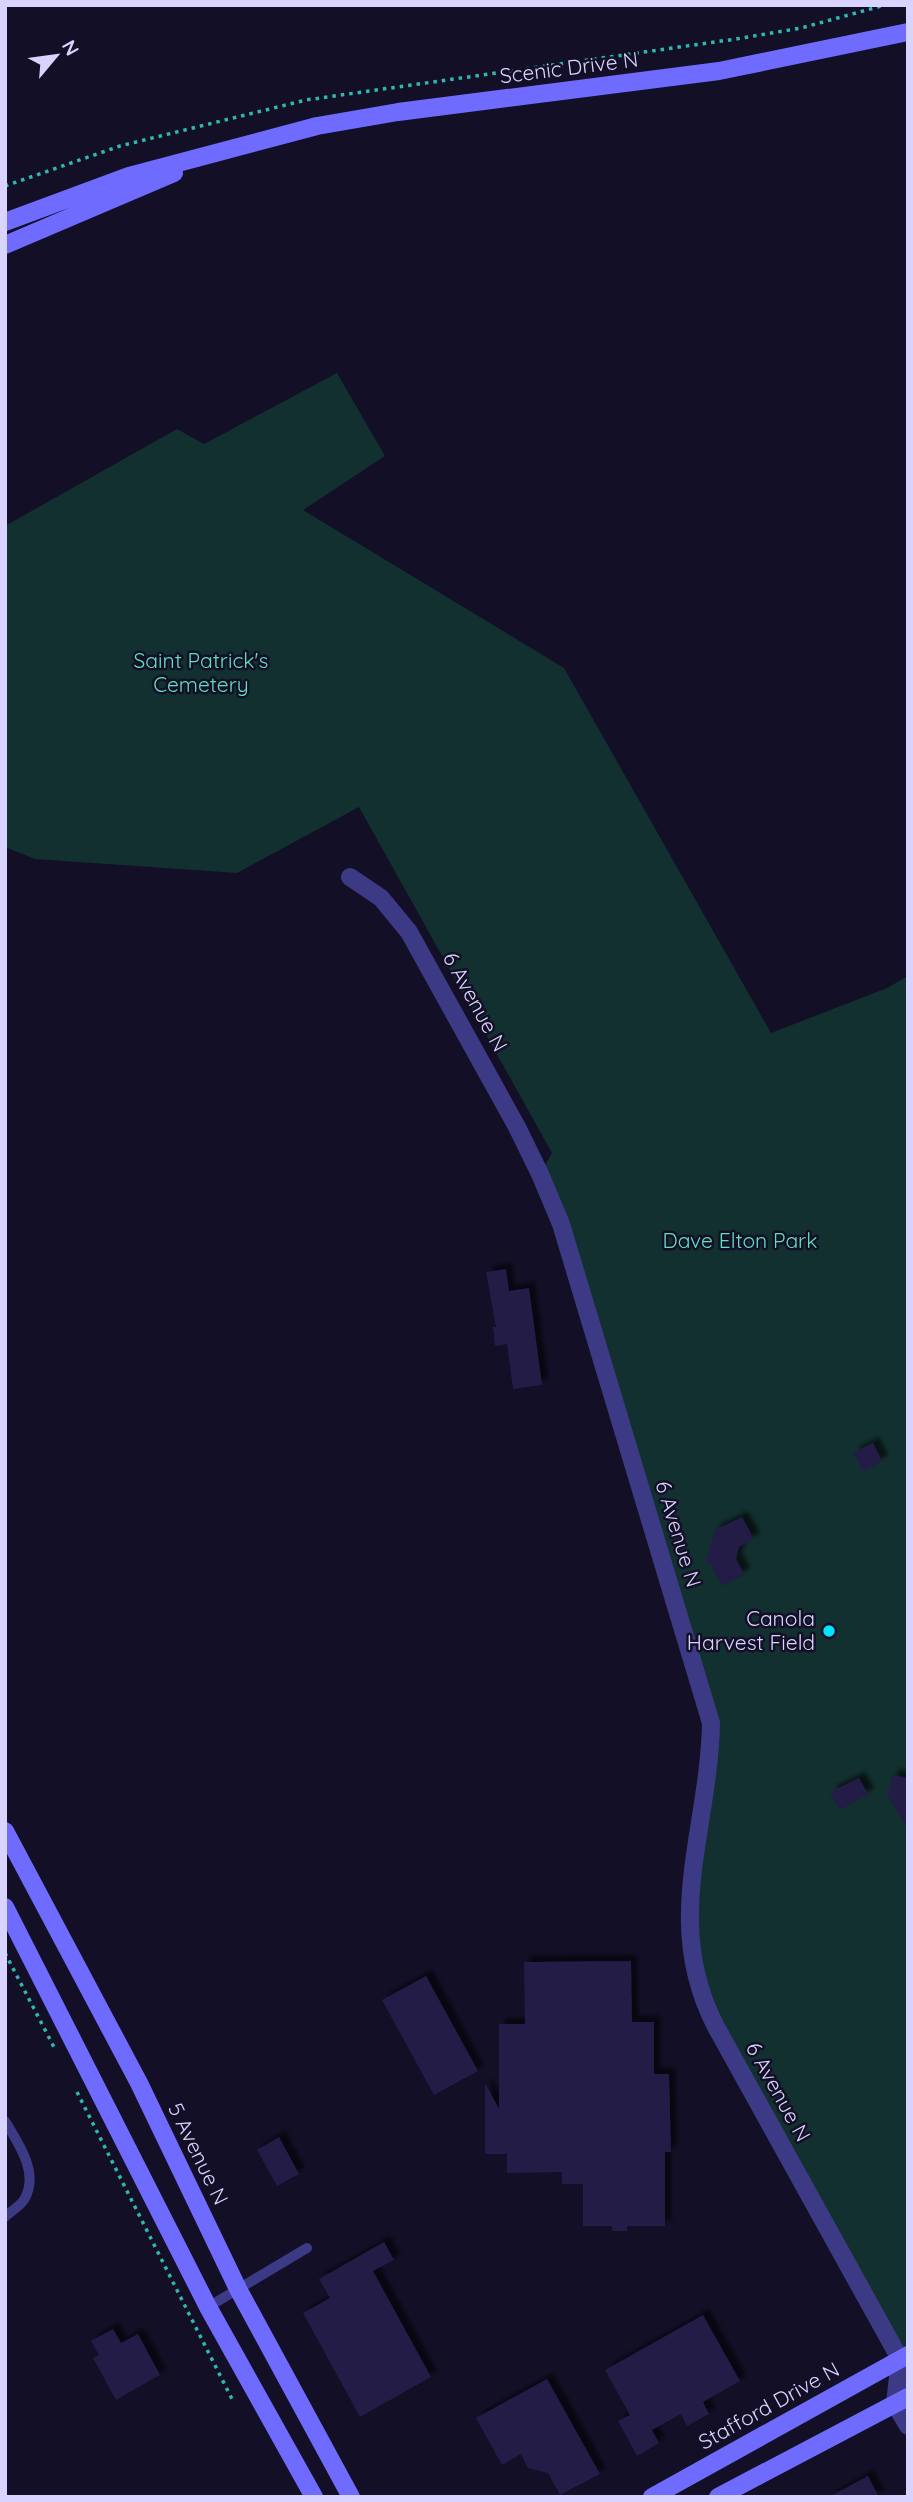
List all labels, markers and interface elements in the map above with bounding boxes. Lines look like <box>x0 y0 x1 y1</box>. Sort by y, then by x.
north arrow <box>21 21 91 91</box>
text: N <box>57 36 85 60</box>
street label: Scenic Drive N <box>498 46 640 88</box>
park label: Saint Patrick's Cemetery <box>134 647 268 697</box>
street label: 6 Avenue N <box>438 947 514 1056</box>
park label: Dave Elton Park <box>663 1227 817 1253</box>
street label: 6 Avenue N <box>650 1477 707 1590</box>
place label: Canola Harvest Field <box>687 1605 815 1655</box>
marker: Canola Harvest Field <box>821 1623 837 1639</box>
street label: 6 Avenue N <box>741 2037 817 2146</box>
street label: 5 Avenue N <box>163 2098 235 2209</box>
street label: Stafford Drive N <box>694 2356 844 2455</box>

